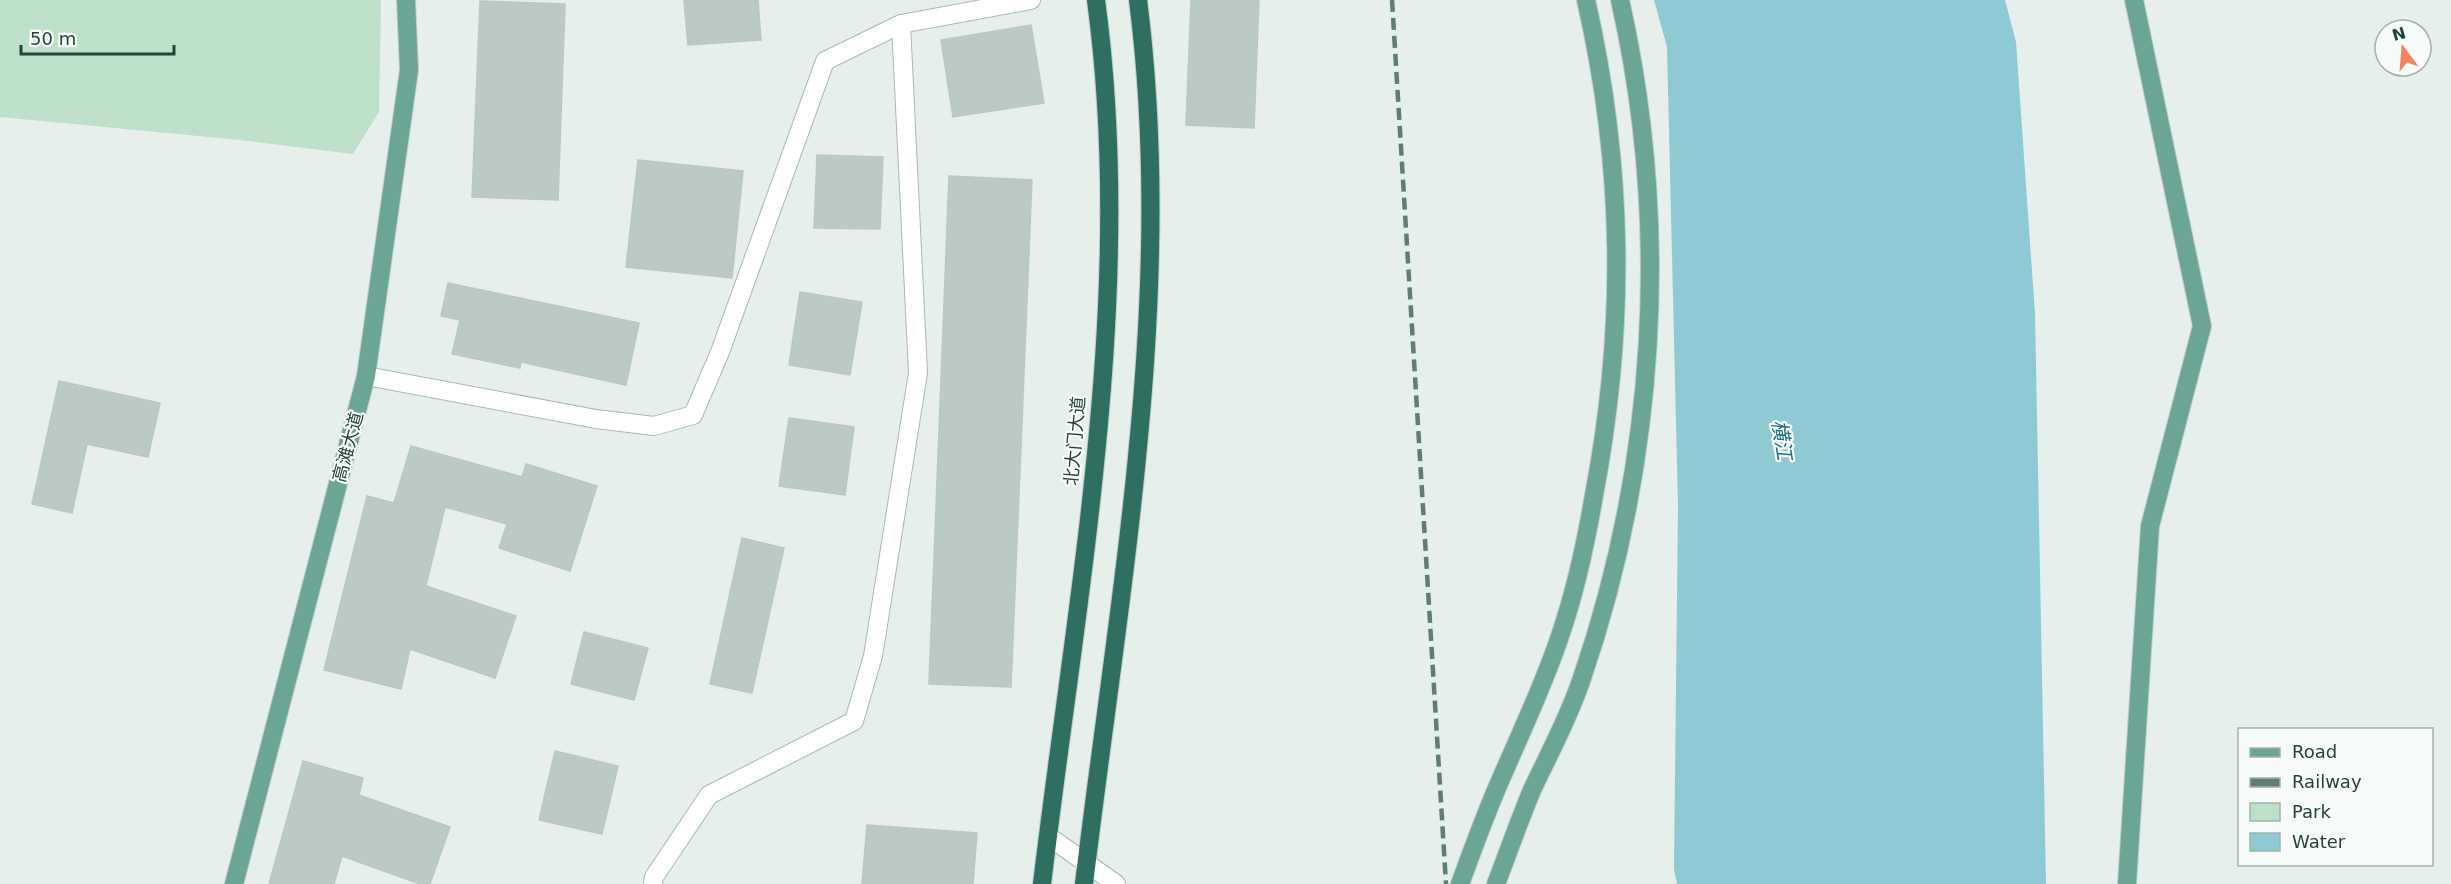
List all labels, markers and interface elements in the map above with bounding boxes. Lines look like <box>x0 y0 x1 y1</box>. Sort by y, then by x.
scale bar <box>21 18 174 56</box>
north arrow <box>2373 18 2433 78</box>
text: N <box>2390 23 2408 45</box>
text: 50 m <box>30 28 76 49</box>
street label: 北大门大道 <box>1060 395 1089 487</box>
street label: 高滩大道 <box>328 409 367 484</box>
water label: 横江 <box>1767 418 1797 464</box>
legend <box>2238 728 2433 866</box>
text: Road <box>2292 741 2337 762</box>
text: Railway <box>2292 771 2362 792</box>
text: Park <box>2292 801 2331 822</box>
text: Water <box>2292 831 2346 852</box>

